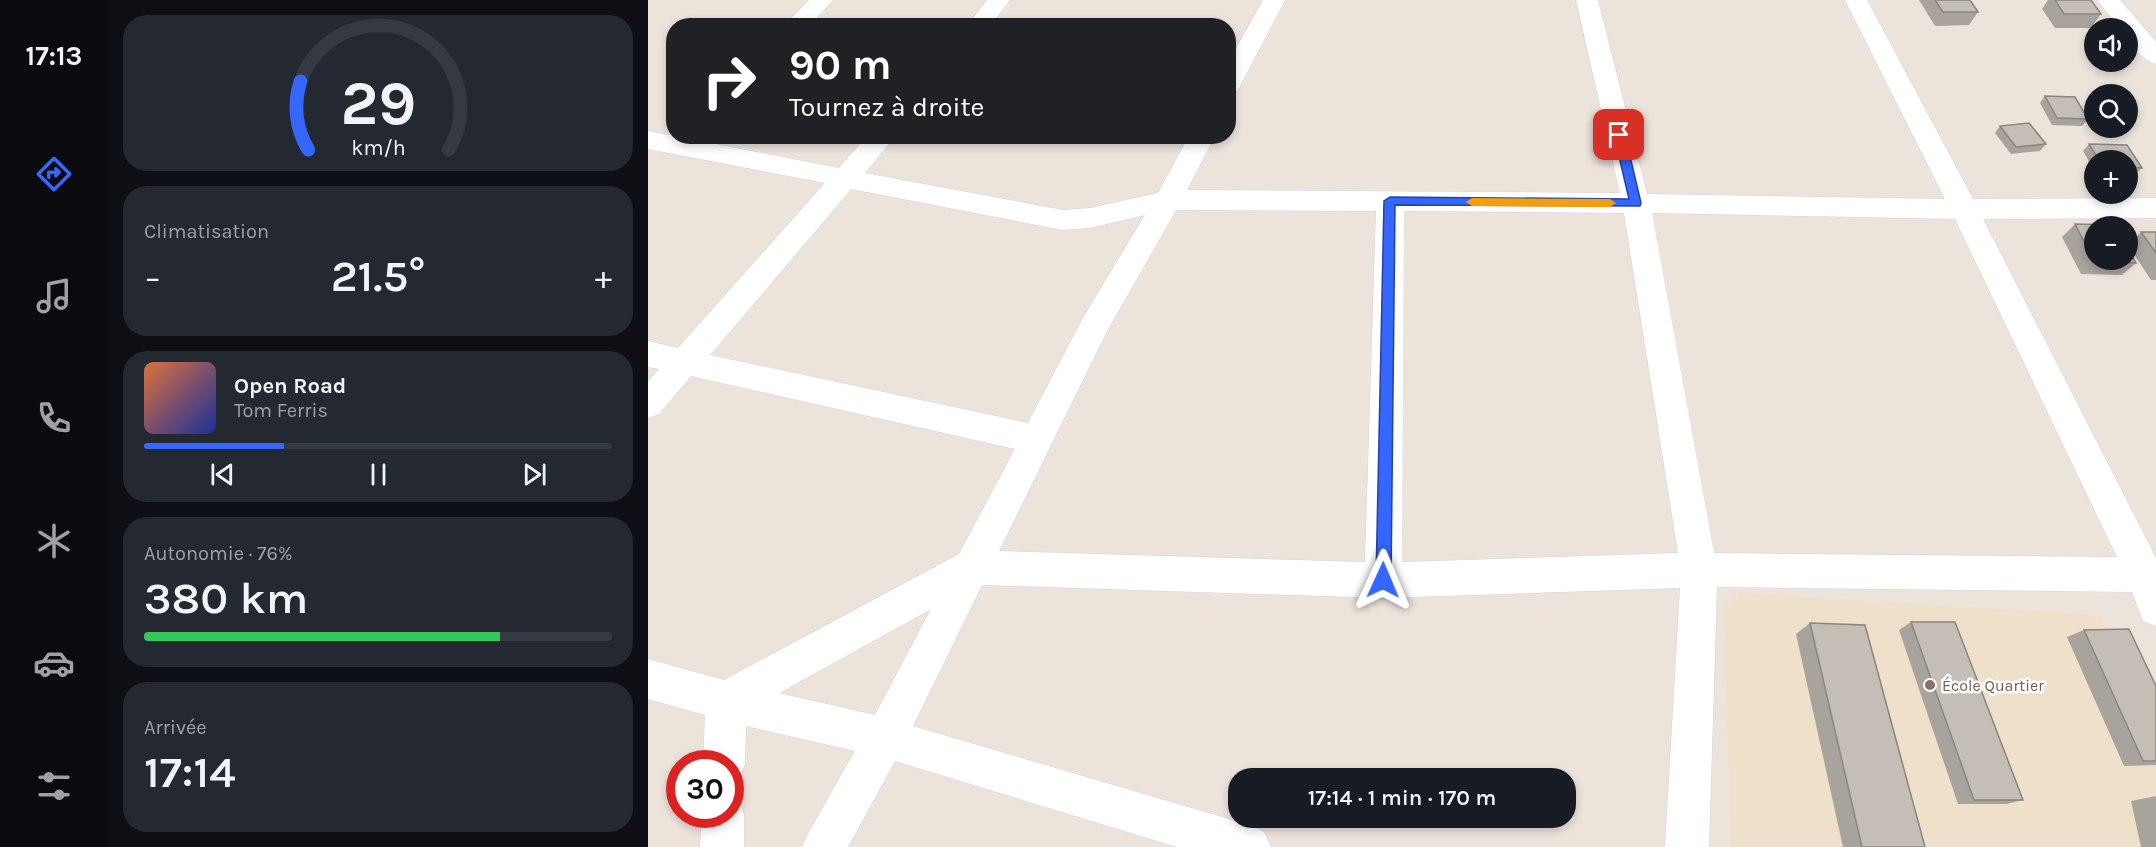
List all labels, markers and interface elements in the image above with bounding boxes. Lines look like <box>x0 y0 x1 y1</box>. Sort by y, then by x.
map controls <box>2084 18 2138 270</box>
button: sound <box>2084 18 2138 72</box>
text: 17:13 <box>26 40 82 72</box>
text: 90 m <box>789 40 892 90</box>
icon: right <box>690 42 768 120</box>
text: 29 <box>340 67 416 140</box>
button: search <box>2084 84 2138 138</box>
text: Tournez à droite <box>789 91 984 123</box>
pin <box>1593 109 1644 160</box>
icon: arrive <box>1602 118 1635 151</box>
text: km/h <box>351 135 405 160</box>
button: + <box>2084 150 2138 204</box>
icon: directions <box>33 153 75 195</box>
button: − <box>2084 216 2138 270</box>
text: Climatisation <box>144 220 269 243</box>
text: 21.5° <box>331 250 425 302</box>
text: − <box>144 258 161 296</box>
text: + <box>595 258 612 296</box>
icon: music <box>33 275 75 317</box>
text: Open Road <box>234 373 346 399</box>
icon: phone <box>33 397 75 439</box>
text: Tom Ferris <box>234 399 328 422</box>
icon: previous <box>206 458 239 491</box>
icon: pause <box>362 458 395 491</box>
icon: next <box>518 458 551 491</box>
icon: climate <box>33 520 75 562</box>
text: Autonomie · 76% <box>144 542 292 565</box>
position arrow <box>1351 548 1415 612</box>
text: 380 km <box>144 572 308 624</box>
icon: car <box>33 642 75 684</box>
place label: École Quartier <box>1942 676 2044 695</box>
marker: École Quartier <box>1923 678 1937 692</box>
text: Arrivée <box>144 716 207 739</box>
text: 17:14 <box>144 746 236 798</box>
speed limit sign: 30 <box>666 750 744 828</box>
icon: filters <box>33 765 75 807</box>
text: 17:14 · 1 min · 170 m <box>1308 785 1496 811</box>

